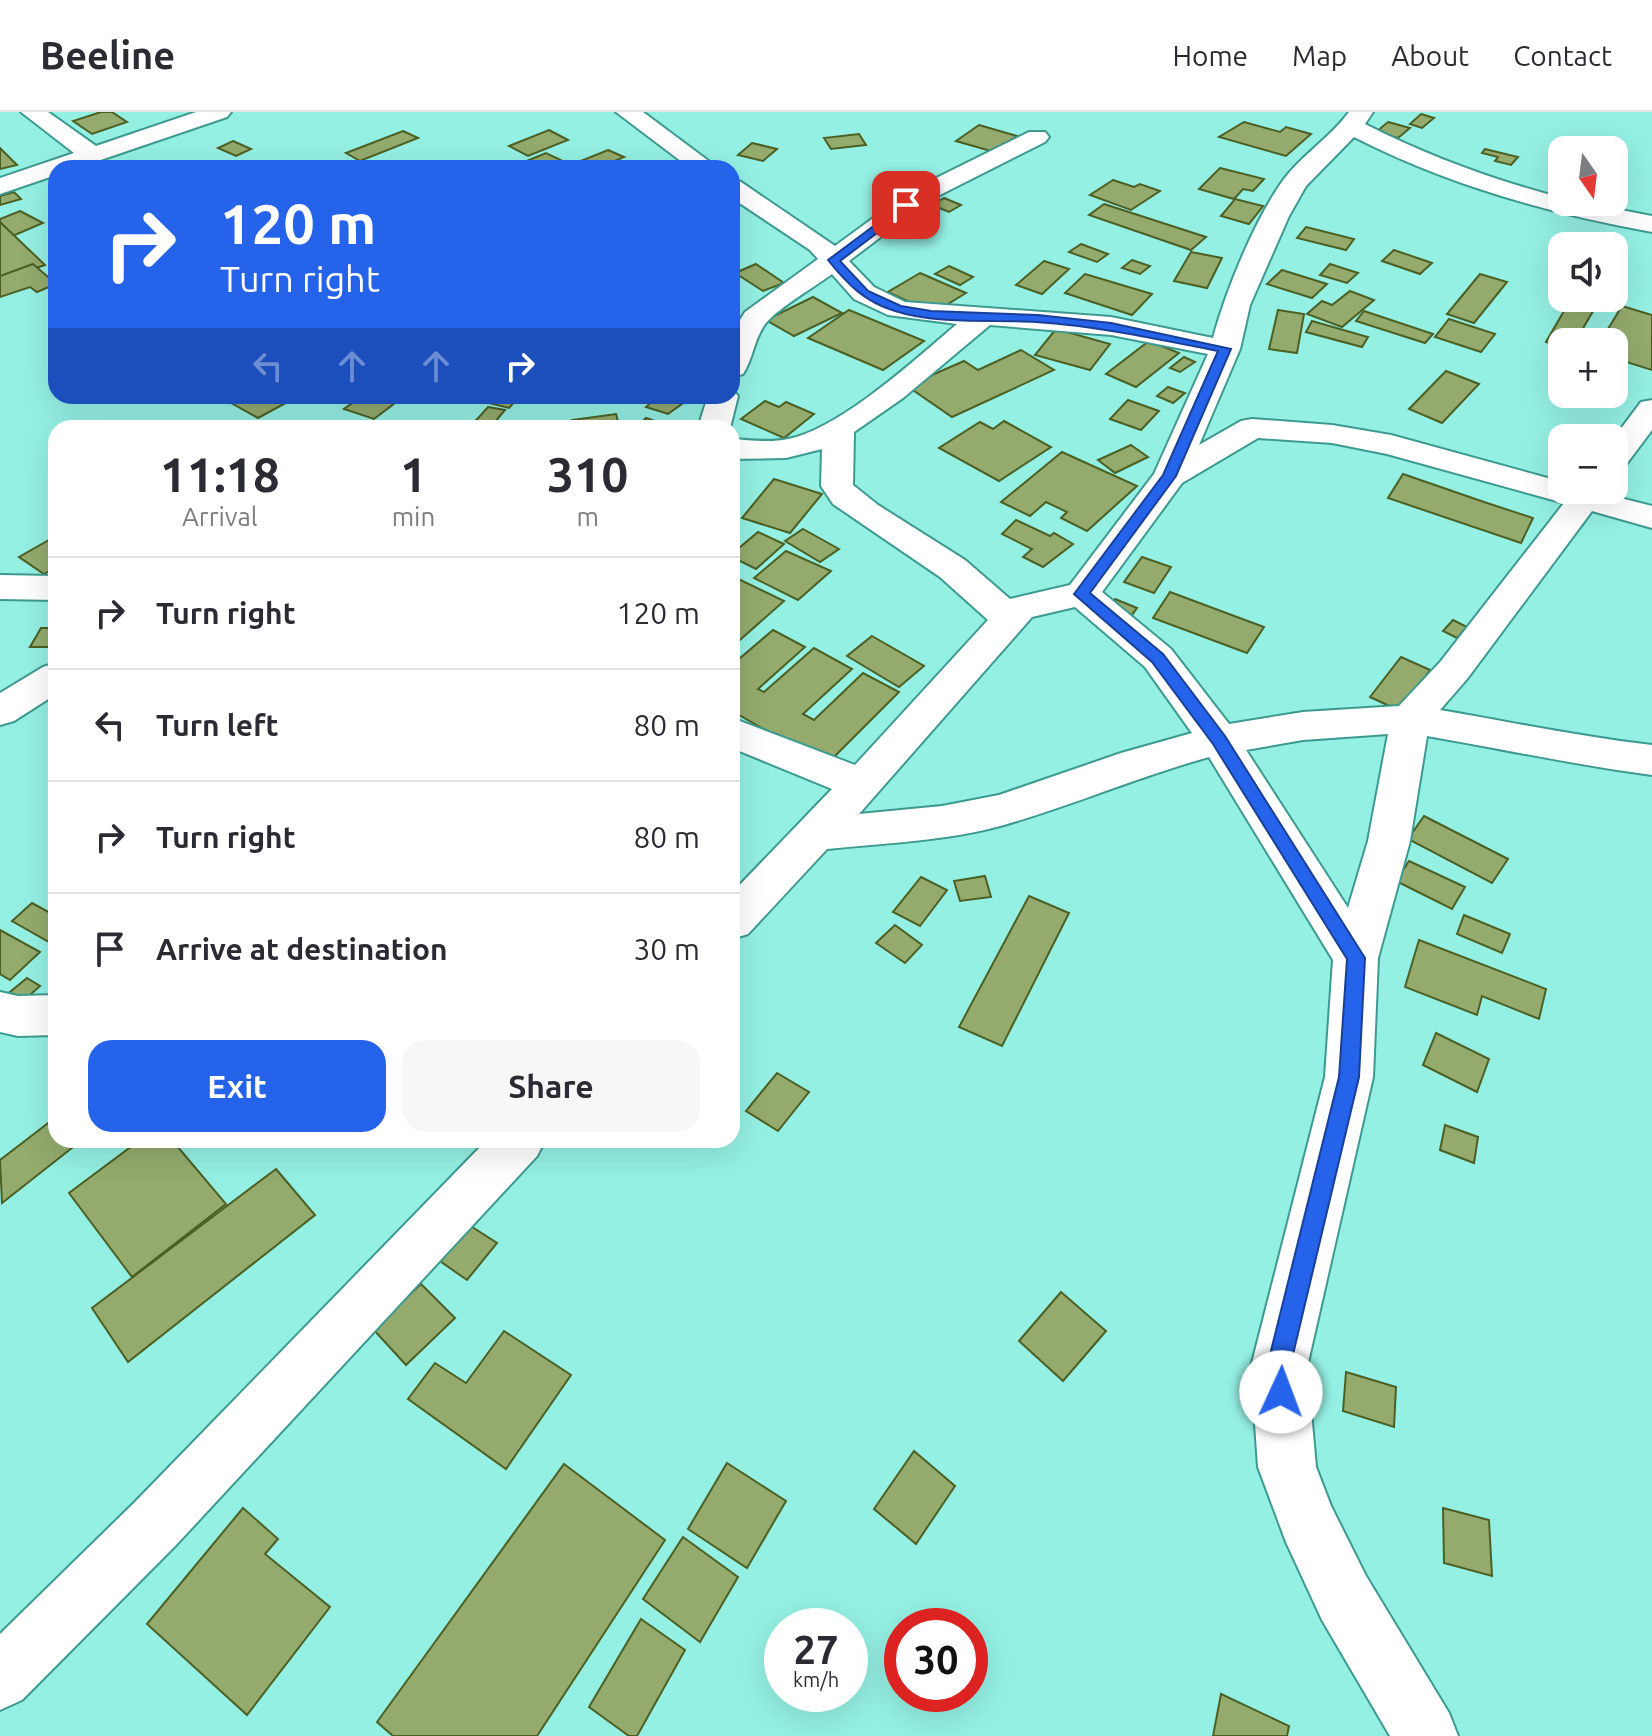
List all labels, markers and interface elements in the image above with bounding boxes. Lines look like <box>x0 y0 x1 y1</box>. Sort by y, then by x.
text: Beeline <box>40 34 175 76</box>
text: Home <box>1173 40 1248 71</box>
text: Map <box>1292 40 1347 71</box>
text: About <box>1391 40 1469 71</box>
text: Contact <box>1513 40 1612 71</box>
north arrow <box>1548 136 1628 216</box>
map controls <box>1548 136 1628 504</box>
pin <box>872 171 940 239</box>
icon: arrive <box>884 183 928 227</box>
icon: right <box>88 192 192 296</box>
text: 120 m <box>220 192 376 255</box>
button: sound <box>1548 232 1628 312</box>
text: Turn right <box>220 258 380 299</box>
button: + <box>1548 328 1628 408</box>
icon: left <box>246 344 290 388</box>
icon: ahead <box>330 344 374 388</box>
icon: ahead <box>414 344 458 388</box>
icon: right <box>498 344 542 388</box>
button: − <box>1548 424 1628 504</box>
text: 11:18 <box>160 447 280 501</box>
text: 1 <box>400 447 427 501</box>
text: 310 <box>547 447 628 501</box>
text: Arrival <box>182 502 258 531</box>
text: min <box>392 502 435 531</box>
text: m <box>576 502 599 531</box>
icon: right <box>88 591 132 635</box>
text: Turn right <box>156 596 296 630</box>
text: 120 m <box>616 596 700 630</box>
icon: left <box>88 703 132 747</box>
text: Turn left <box>156 708 278 742</box>
text: 80 m <box>633 708 700 742</box>
icon: right <box>88 815 132 859</box>
text: Turn right <box>156 820 296 854</box>
text: 80 m <box>633 820 700 854</box>
icon: arrive <box>88 927 132 971</box>
text: Arrive at destination <box>156 932 448 966</box>
text: 30 m <box>633 932 700 966</box>
button: Exit <box>88 1040 386 1132</box>
button: Share <box>402 1040 700 1132</box>
position arrow <box>1239 1350 1323 1434</box>
speed limit sign: 30 <box>884 1608 988 1712</box>
text: 27 <box>793 1627 839 1672</box>
text: km/h <box>793 1668 839 1691</box>

